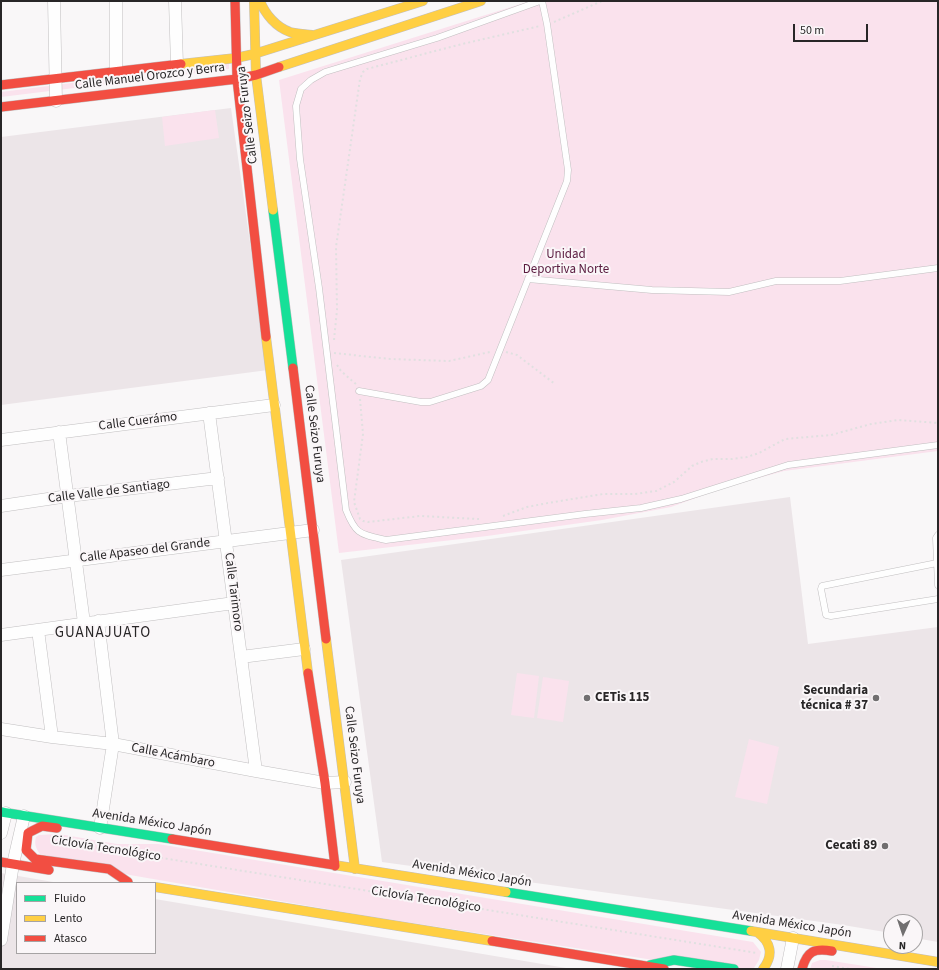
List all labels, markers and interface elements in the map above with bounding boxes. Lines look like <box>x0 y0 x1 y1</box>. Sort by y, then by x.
scale bar <box>795 16 870 42</box>
text: 50 m <box>800 22 824 39</box>
street label: Calle Manuel Orozco y Berra <box>74 60 226 94</box>
street label: Calle Seizo Furuya <box>234 65 262 165</box>
park label: Unidad Deportiva Norte <box>523 247 609 278</box>
street label: Calle Seizo Furuya <box>300 384 328 484</box>
street label: Calle Cuerámo <box>98 409 178 435</box>
street label: Calle Valle de Santiago <box>47 477 171 507</box>
street label: Calle Apaseo del Grande <box>79 535 211 567</box>
street label: Calle Tarimoro <box>220 552 246 632</box>
district label: GUANAJUATO <box>55 625 151 643</box>
place label: Secundaria técnica # 37 <box>801 683 868 714</box>
place label: CETis 115 <box>595 690 649 706</box>
marker: CETis 115 <box>582 693 592 703</box>
marker: Secundaria técnica # 37 <box>871 693 881 703</box>
street label: Calle Seizo Furuya <box>340 705 368 805</box>
street label: Calle Acámbaro <box>130 740 216 772</box>
street label: Avenida México Japón <box>91 806 213 840</box>
street label: Ciclovía Tecnológico <box>50 833 162 865</box>
place label: Cecati 89 <box>825 838 877 854</box>
marker: Cecati 89 <box>880 841 890 851</box>
street label: Avenida México Japón <box>411 857 533 891</box>
legend <box>16 882 156 954</box>
street label: Ciclovía Tecnológico <box>370 884 482 916</box>
text: Fluido <box>54 890 86 907</box>
street label: Avenida México Japón <box>731 908 853 942</box>
text: Lento <box>54 910 83 927</box>
north arrow <box>883 914 923 954</box>
text: Atasco <box>54 930 87 947</box>
text: N <box>898 938 906 953</box>

